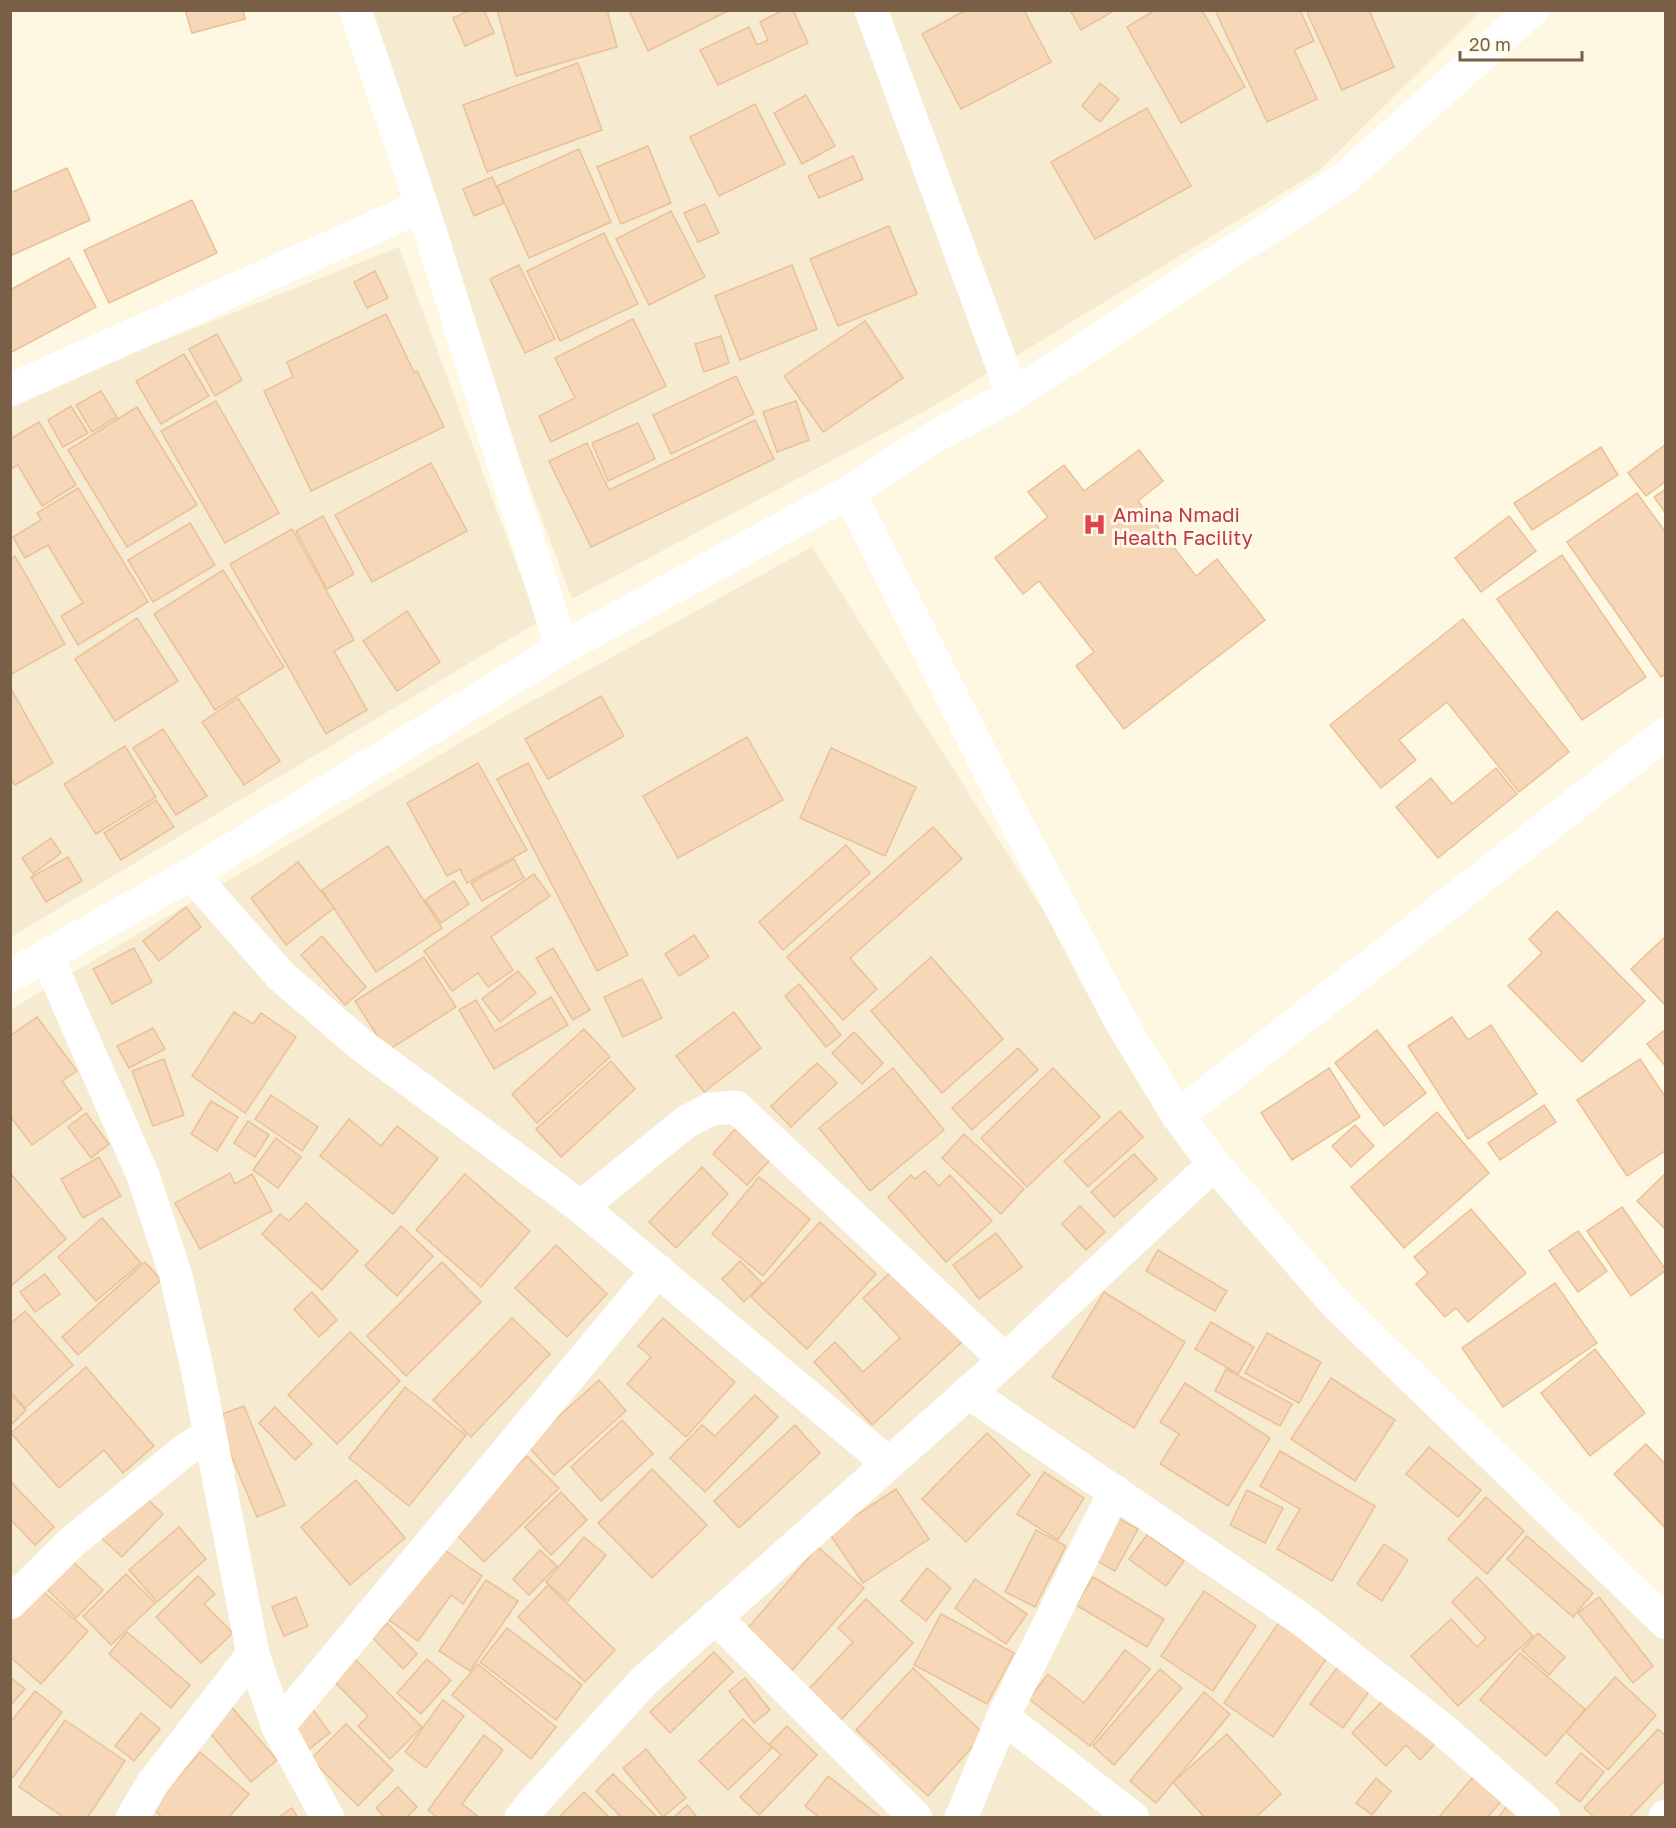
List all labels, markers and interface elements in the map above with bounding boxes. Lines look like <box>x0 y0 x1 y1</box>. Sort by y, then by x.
scale bar <box>1460 24 1582 62</box>
text: 20 m <box>1469 33 1511 55</box>
place label: Amina Nmadi Health Facility <box>1113 502 1253 549</box>
hospital icon: Amina Nmadi Health Facility <box>1082 512 1108 538</box>

